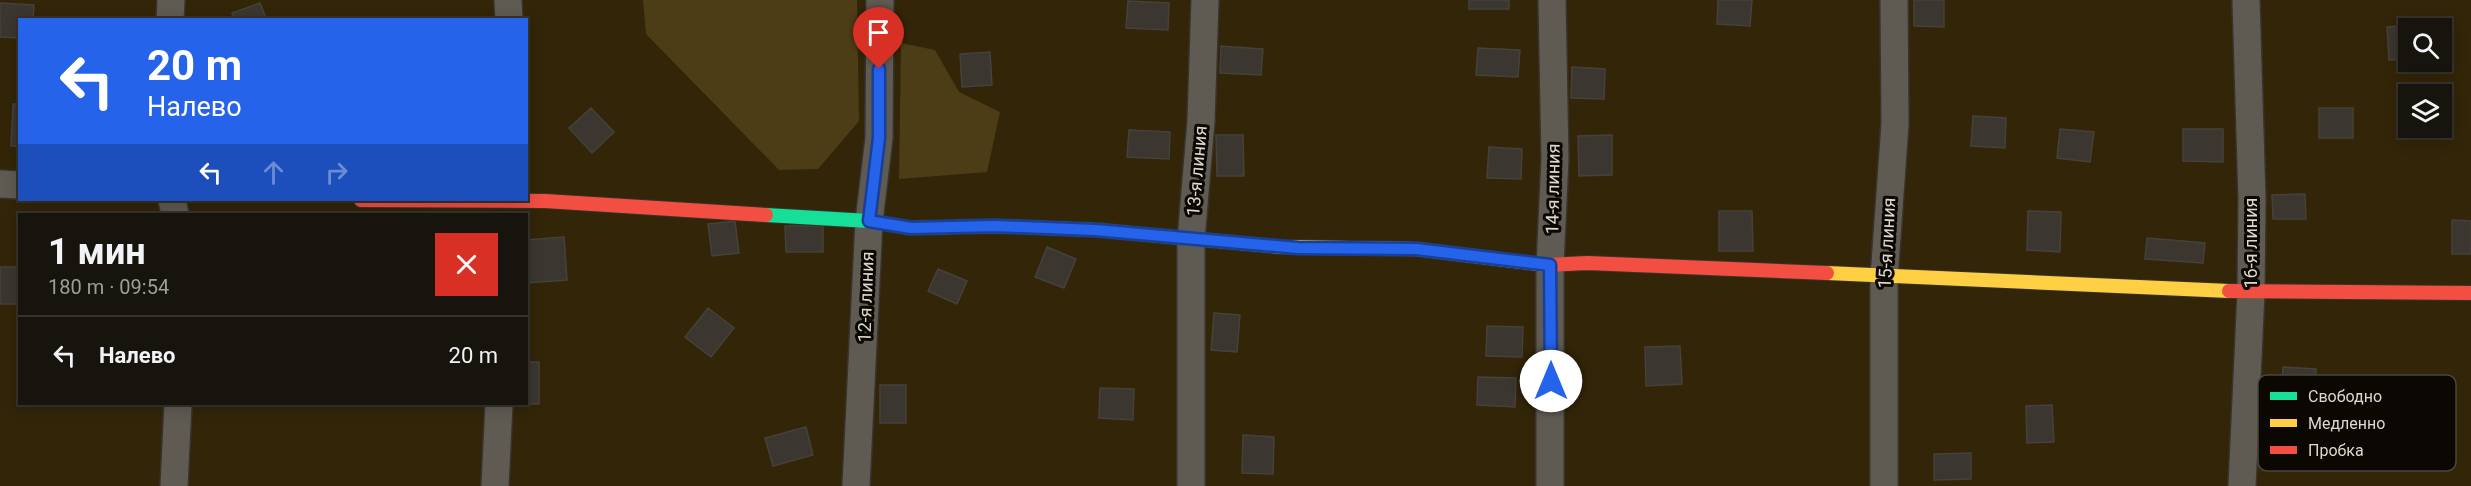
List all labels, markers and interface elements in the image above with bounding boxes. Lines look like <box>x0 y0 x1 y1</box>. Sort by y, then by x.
pin <box>853 7 904 69</box>
icon: arrive <box>862 16 895 49</box>
map controls <box>2398 18 2452 138</box>
button: search <box>2398 18 2452 72</box>
text: 20 m <box>147 41 242 90</box>
icon: left <box>48 42 126 120</box>
button: layers <box>2398 84 2452 138</box>
text: Налево <box>147 91 242 123</box>
street label: 13-я линия <box>1182 125 1211 217</box>
street label: 14-я линия <box>1541 143 1564 235</box>
icon: left <box>194 156 227 189</box>
icon: ahead <box>257 156 290 189</box>
icon: right <box>320 156 353 189</box>
street label: 15-я линия <box>1874 197 1899 289</box>
street label: 16-я линия <box>2240 198 2261 289</box>
text: 1 мин <box>48 231 146 273</box>
button: close <box>435 233 498 296</box>
street label: 12-я линия <box>853 251 878 343</box>
text: 180 m · 09:54 <box>48 275 169 299</box>
icon: left <box>48 339 81 372</box>
text: Налево <box>99 343 176 368</box>
text: 20 m <box>449 343 498 368</box>
position arrow <box>1519 349 1583 413</box>
legend <box>2258 375 2456 471</box>
text: Свободно <box>2308 387 2382 406</box>
text: Медленно <box>2308 414 2385 433</box>
text: Пробка <box>2308 441 2364 460</box>

